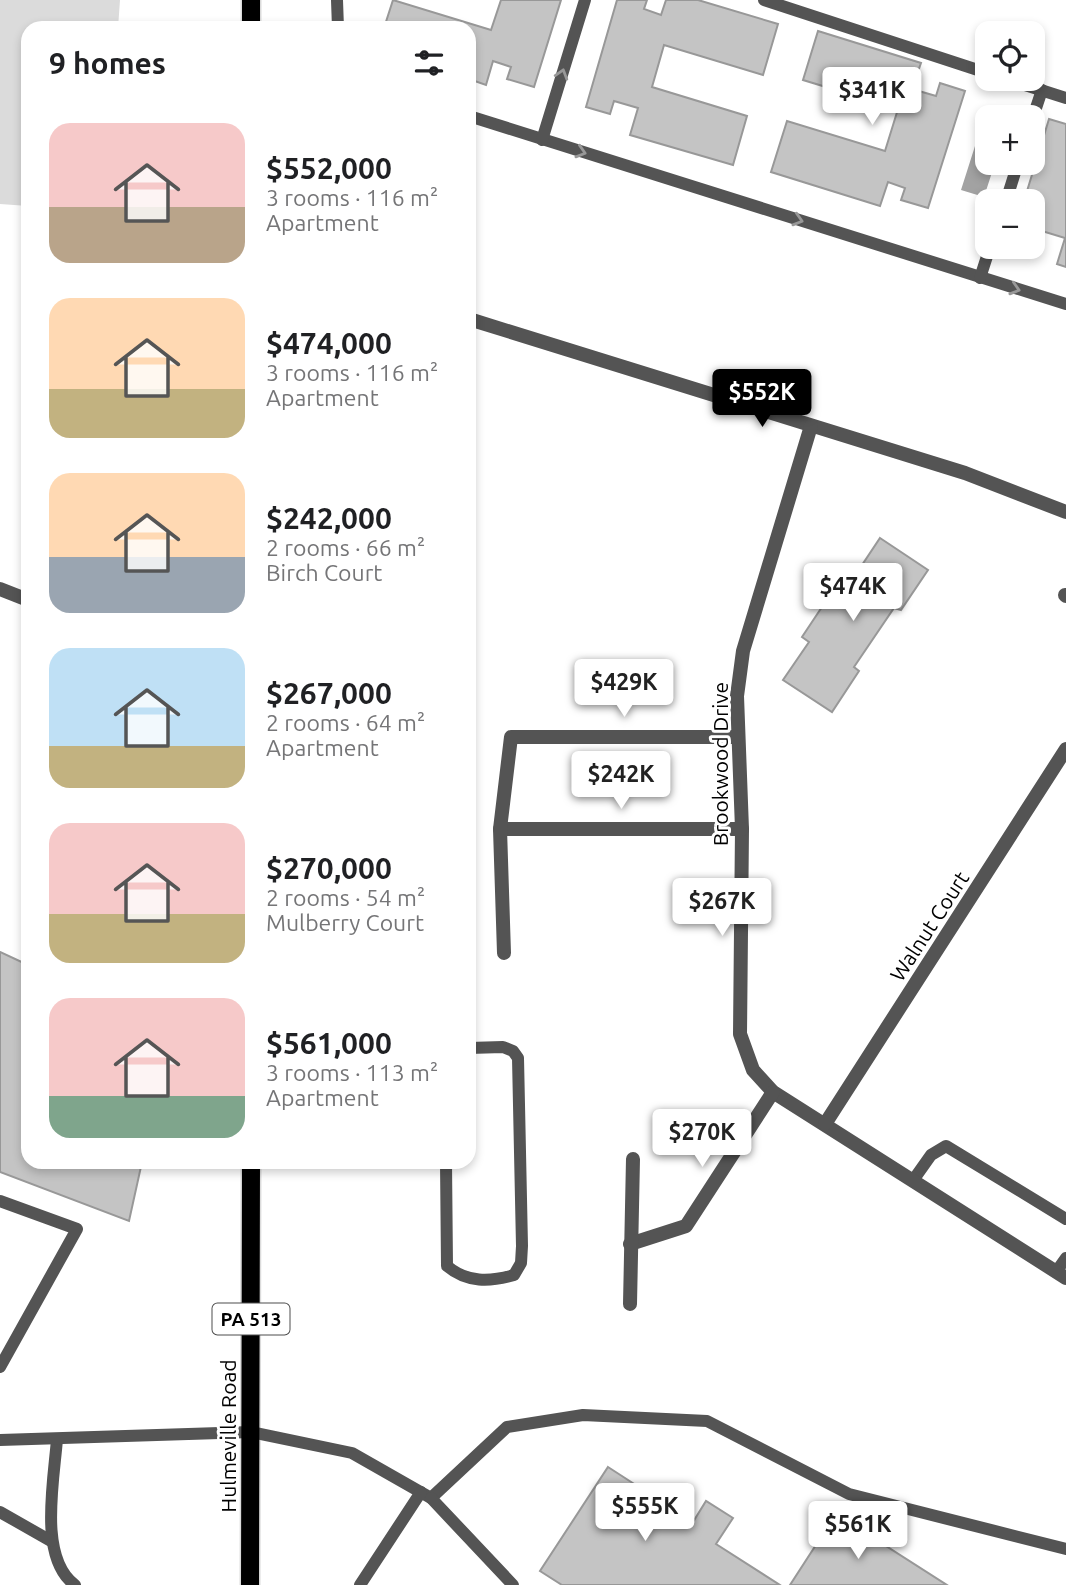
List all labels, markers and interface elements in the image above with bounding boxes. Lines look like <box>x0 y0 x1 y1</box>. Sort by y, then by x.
map controls <box>975 21 1045 259</box>
button: locate <box>975 21 1045 91</box>
icon: filters <box>410 44 448 82</box>
text: 9 homes <box>49 46 166 80</box>
pin: $341K <box>823 68 921 127</box>
one-way arrow <box>554 69 568 81</box>
text: $341K <box>838 77 906 102</box>
button: + <box>975 105 1045 175</box>
one-way arrow <box>574 143 586 158</box>
icon: home <box>105 151 189 235</box>
text: $552,000 <box>266 151 392 185</box>
text: 3 rooms · 116 m² <box>266 185 438 210</box>
button: − <box>975 189 1045 259</box>
text: Apartment <box>266 210 379 235</box>
one-way arrow <box>791 212 803 226</box>
one-way arrow <box>1008 280 1020 295</box>
icon: home <box>105 326 189 410</box>
text: $474,000 <box>266 326 392 360</box>
text: 3 rooms · 116 m² <box>266 360 438 385</box>
pin: $552K <box>713 370 811 429</box>
text: $552K <box>728 379 796 404</box>
text: Apartment <box>266 385 379 410</box>
icon: home <box>105 501 189 585</box>
text: $242,000 <box>266 501 392 535</box>
text: 2 rooms · 66 m² <box>266 535 425 560</box>
text: Birch Court <box>266 560 382 585</box>
pin: $474K <box>804 564 902 623</box>
text: $474K <box>819 573 887 598</box>
pin: $429K <box>575 660 673 719</box>
text: $429K <box>590 669 658 694</box>
icon: home <box>105 676 189 760</box>
text: $267,000 <box>266 676 392 710</box>
street label: Brookwood Drive <box>708 682 732 846</box>
text: 2 rooms · 64 m² <box>266 710 425 735</box>
text: Apartment <box>266 735 379 760</box>
pin: $242K <box>572 752 670 811</box>
text: $242K <box>587 761 655 786</box>
icon: home <box>105 851 189 935</box>
text: $270,000 <box>266 851 392 885</box>
street label: Walnut Court <box>885 867 973 985</box>
pin: $267K <box>673 878 771 938</box>
text: 2 rooms · 54 m² <box>266 885 425 910</box>
text: $267K <box>688 888 756 913</box>
text: Mulberry Court <box>266 910 424 935</box>
icon: home <box>105 1026 189 1110</box>
text: $561,000 <box>266 1026 392 1060</box>
text: 3 rooms · 113 m² <box>266 1060 438 1085</box>
text: Apartment <box>266 1085 379 1110</box>
pin: $270K <box>653 1110 751 1169</box>
text: $270K <box>668 1119 736 1144</box>
road number: PA 513 <box>212 1303 290 1334</box>
street label: Hulmeville Road <box>216 1359 240 1513</box>
pin: $555K <box>596 1484 694 1543</box>
text: $555K <box>611 1493 679 1518</box>
pin: $561K <box>809 1502 907 1561</box>
text: $561K <box>824 1511 892 1536</box>

